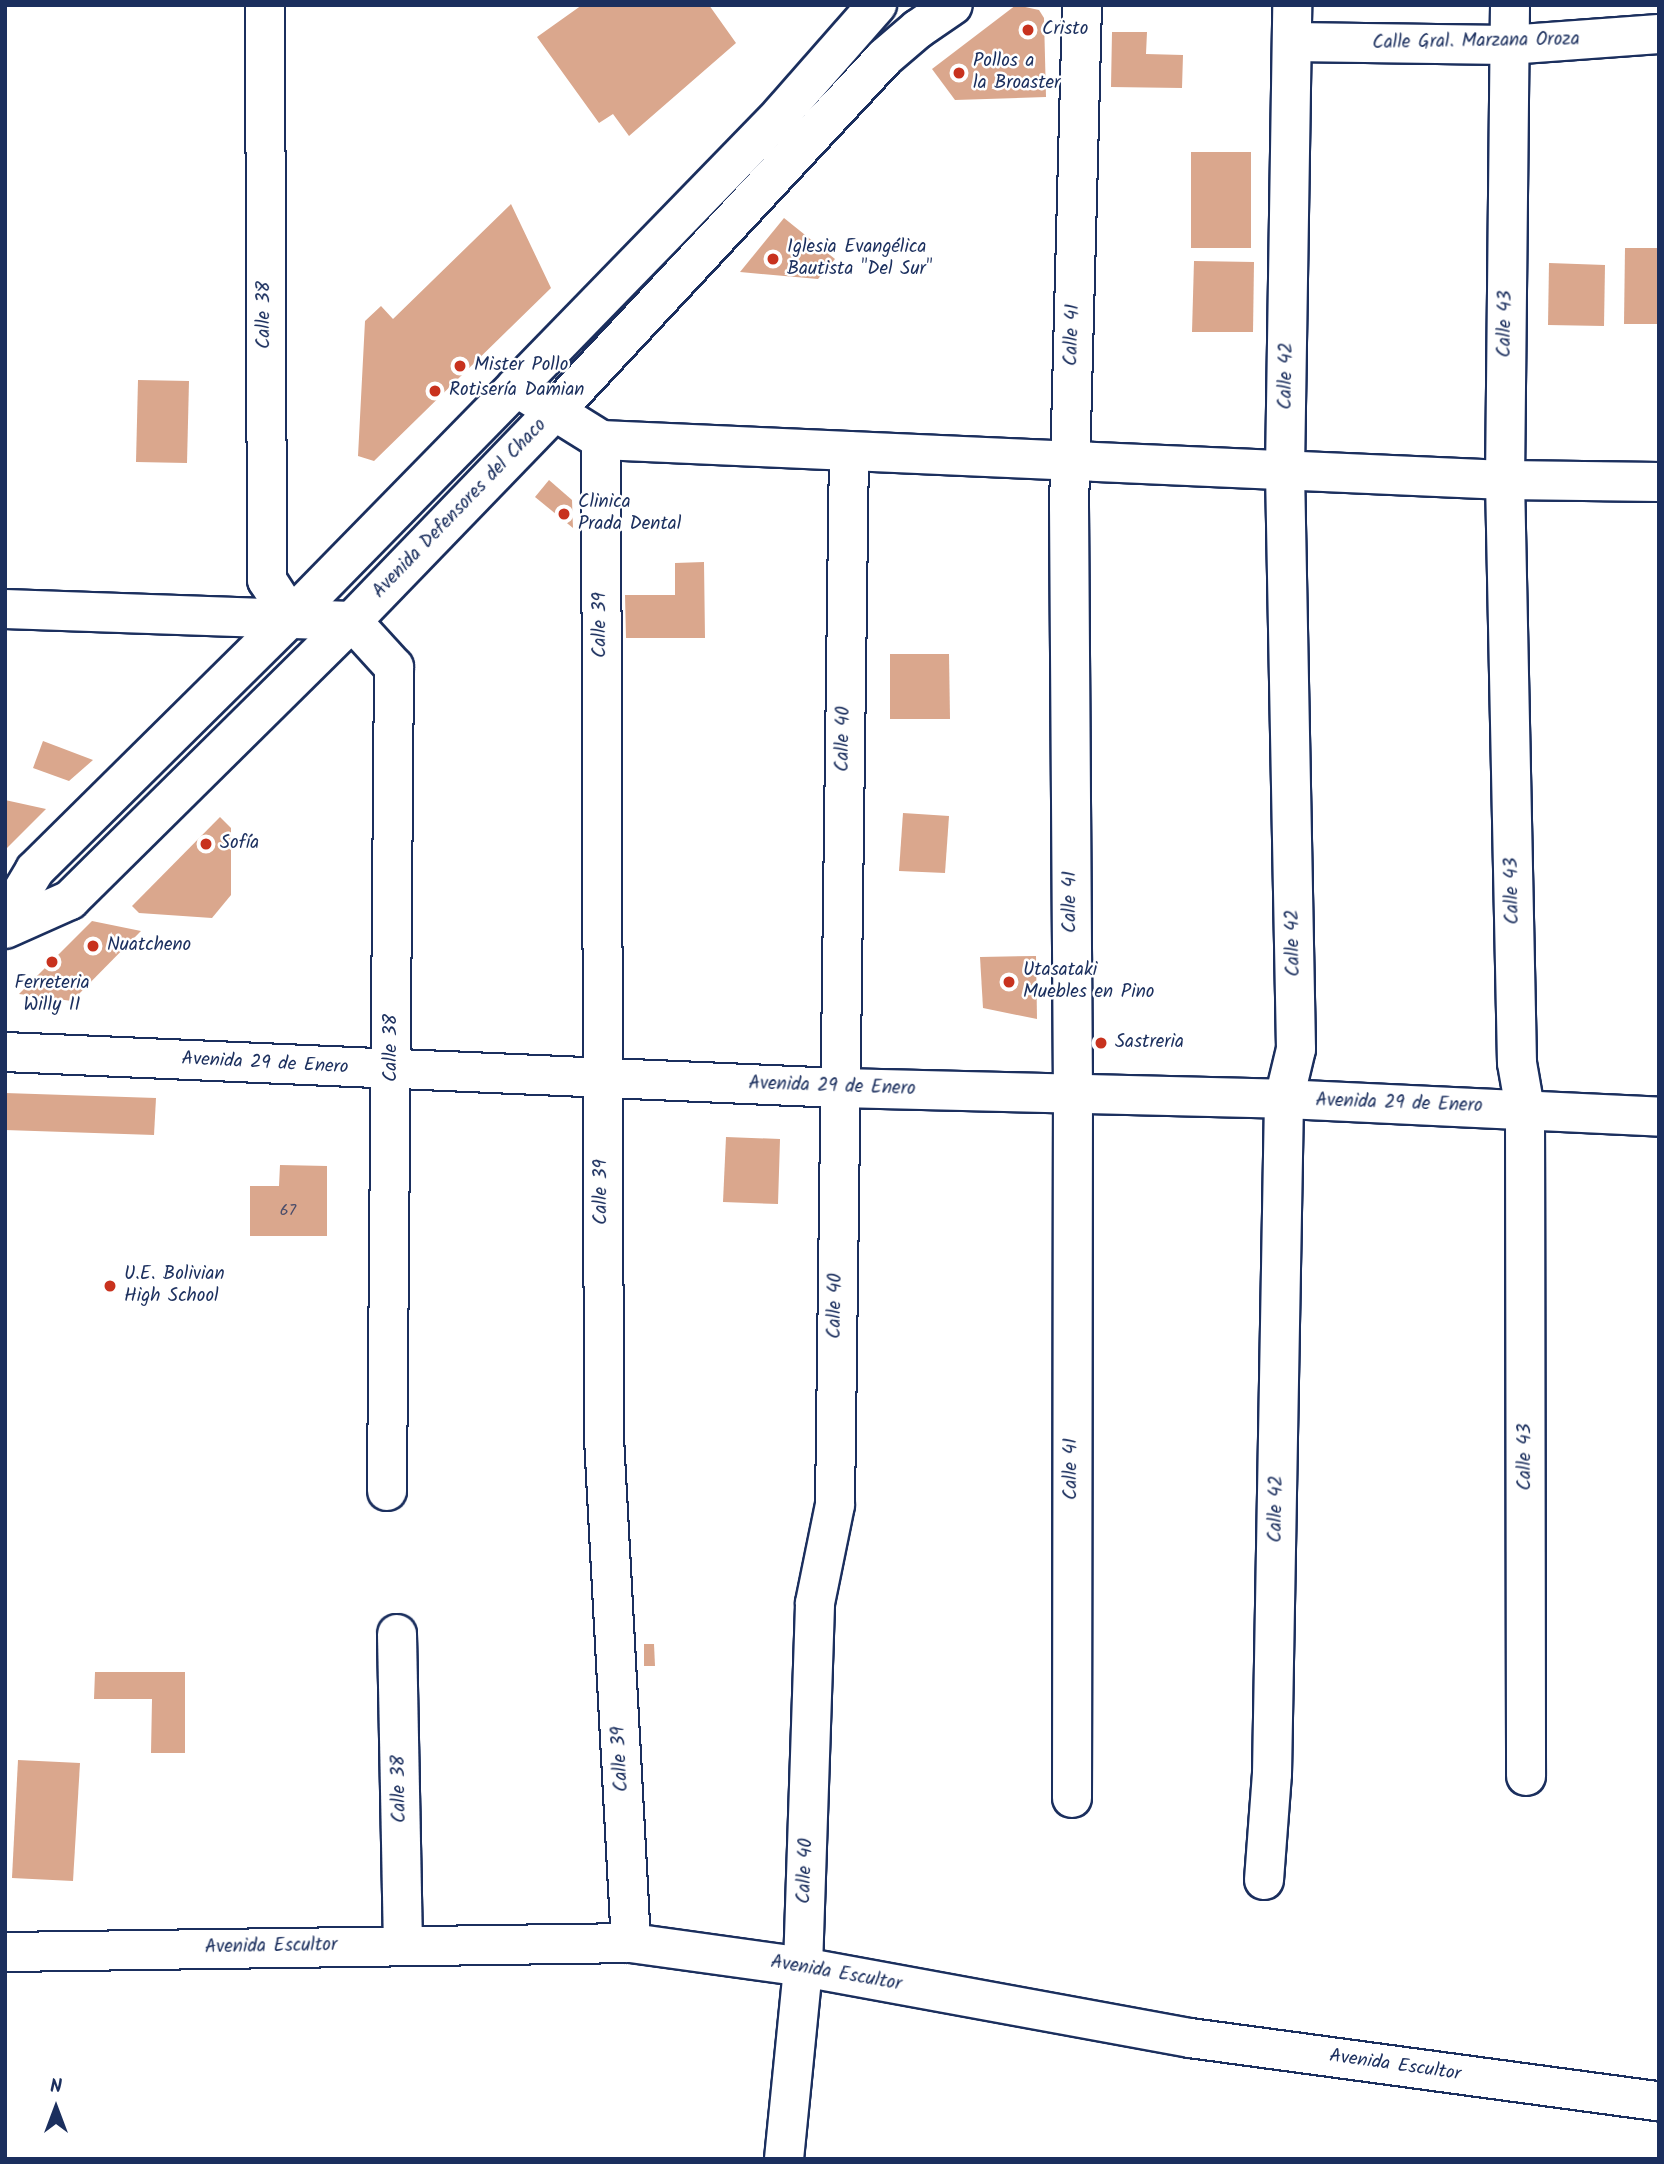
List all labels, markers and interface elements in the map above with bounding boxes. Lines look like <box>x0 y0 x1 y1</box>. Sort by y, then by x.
place label: Cristo <box>1042 19 1088 41</box>
marker: Cristo <box>1020 22 1036 38</box>
street label: Calle Gral. Marzana Oroza <box>1372 29 1580 55</box>
place label: Pollos a la Broaster <box>973 51 1060 95</box>
marker: Pollos a la Broaster <box>951 65 967 81</box>
place label: Iglesia Evangélica Bautista "Del Sur" <box>787 237 932 281</box>
marker: Iglesia Evangélica Bautista "Del Sur" <box>765 251 781 267</box>
street label: Calle 38 <box>254 281 276 349</box>
street label: Calle 43 <box>1494 290 1518 358</box>
street label: Calle 41 <box>1061 304 1085 366</box>
street label: Calle 42 <box>1275 342 1299 410</box>
place label: Mister Pollo <box>474 355 568 377</box>
marker: Mister Pollo <box>452 358 468 374</box>
place label: Rotisería Damian <box>449 380 584 402</box>
marker: Rotisería Damian <box>427 383 443 399</box>
street label: Avenida Defensores del Chaco <box>368 415 552 603</box>
place label: Clinica Prada Dental <box>578 492 681 536</box>
marker: Clinica Prada Dental <box>556 506 572 522</box>
street label: Calle 39 <box>590 592 612 658</box>
street label: Calle 40 <box>832 706 856 772</box>
place label: Sofía <box>220 833 259 855</box>
marker: Sofía <box>198 836 214 852</box>
street label: Calle 43 <box>1501 857 1525 925</box>
street label: Calle 41 <box>1060 871 1082 933</box>
street label: Calle 42 <box>1282 909 1306 977</box>
place label: Nuatcheno <box>107 935 191 957</box>
marker: Nuatcheno <box>85 938 101 954</box>
marker: Ferreteria Willy II <box>44 954 60 970</box>
place label: Utasataki Muebles en Pino <box>1023 960 1154 1004</box>
place label: Ferreteria Willy II <box>14 973 90 1017</box>
marker: Utasataki Muebles en Pino <box>1001 974 1017 990</box>
street label: Calle 38 <box>381 1014 403 1082</box>
place label: Sastreria <box>1115 1032 1184 1054</box>
marker: Sastreria <box>1093 1035 1109 1051</box>
street label: Avenida 29 de Enero <box>181 1048 349 1080</box>
street label: Avenida 29 de Enero <box>748 1073 916 1101</box>
street label: Avenida 29 de Enero <box>1315 1090 1483 1118</box>
street label: Calle 39 <box>591 1159 613 1225</box>
house number: 67 <box>280 1201 296 1221</box>
place label: U.E. Bolivian High School <box>124 1264 225 1308</box>
street label: Calle 40 <box>824 1273 848 1339</box>
marker: U.E. Bolivian High School <box>102 1278 118 1294</box>
street label: Calle 43 <box>1515 1423 1537 1491</box>
street label: Calle 41 <box>1061 1438 1083 1500</box>
street label: Calle 42 <box>1265 1475 1289 1543</box>
street label: Calle 39 <box>608 1726 634 1792</box>
street label: Calle 38 <box>388 1755 412 1823</box>
street label: Calle 40 <box>793 1838 819 1904</box>
street label: Avenida Escultor <box>205 1934 337 1960</box>
street label: Avenida Escultor <box>769 1951 903 1997</box>
street label: Avenida Escultor <box>1328 2045 1462 2087</box>
text: N <box>50 2072 62 2102</box>
north arrow <box>21 2073 91 2143</box>

